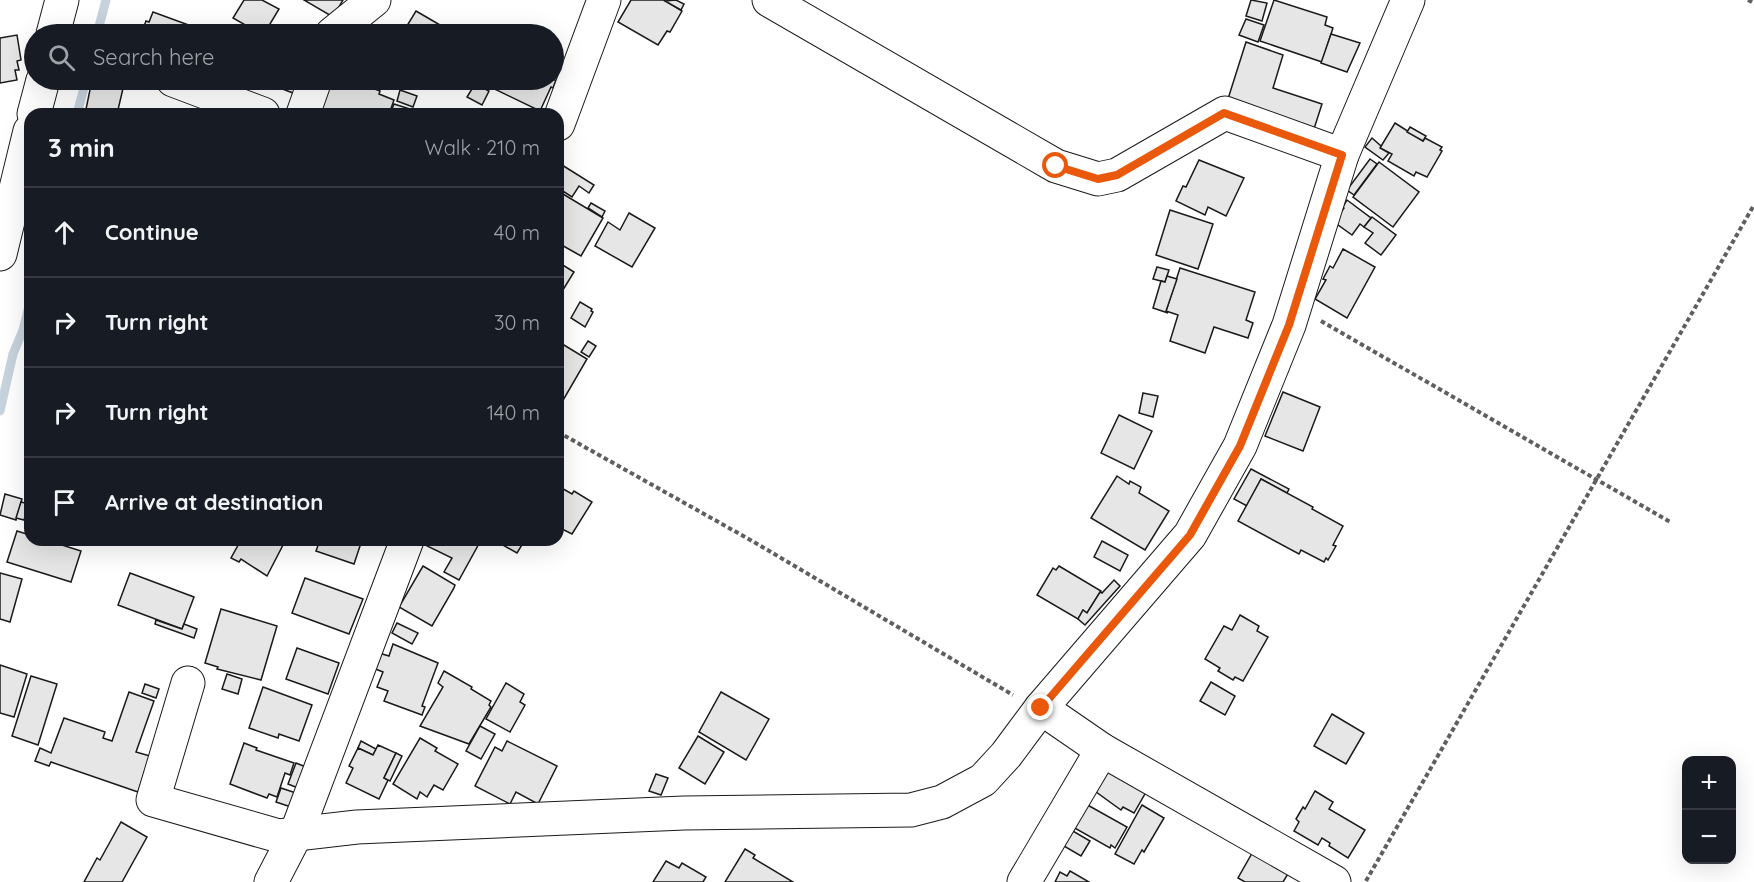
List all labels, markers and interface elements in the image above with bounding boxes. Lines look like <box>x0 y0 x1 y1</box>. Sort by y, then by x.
search box <box>24 24 564 90</box>
icon: search <box>45 41 78 74</box>
text: Search here <box>93 43 214 71</box>
text: 3 min <box>48 131 115 164</box>
text: Walk · 210 m <box>425 135 540 160</box>
route start <box>1042 152 1068 178</box>
icon: ahead <box>48 216 81 249</box>
text: Continue <box>105 218 199 246</box>
text: 40 m <box>494 220 540 245</box>
icon: right <box>48 306 81 339</box>
text: Turn right <box>105 308 209 336</box>
text: 30 m <box>494 310 540 335</box>
icon: right <box>48 396 81 429</box>
text: Turn right <box>105 398 209 426</box>
text: 140 m <box>487 400 540 425</box>
icon: arrive <box>48 486 81 519</box>
text: Arrive at destination <box>105 488 323 516</box>
route end <box>1027 694 1053 720</box>
map controls <box>1682 756 1736 864</box>
button: + <box>1682 756 1736 810</box>
button: − <box>1682 810 1736 864</box>

